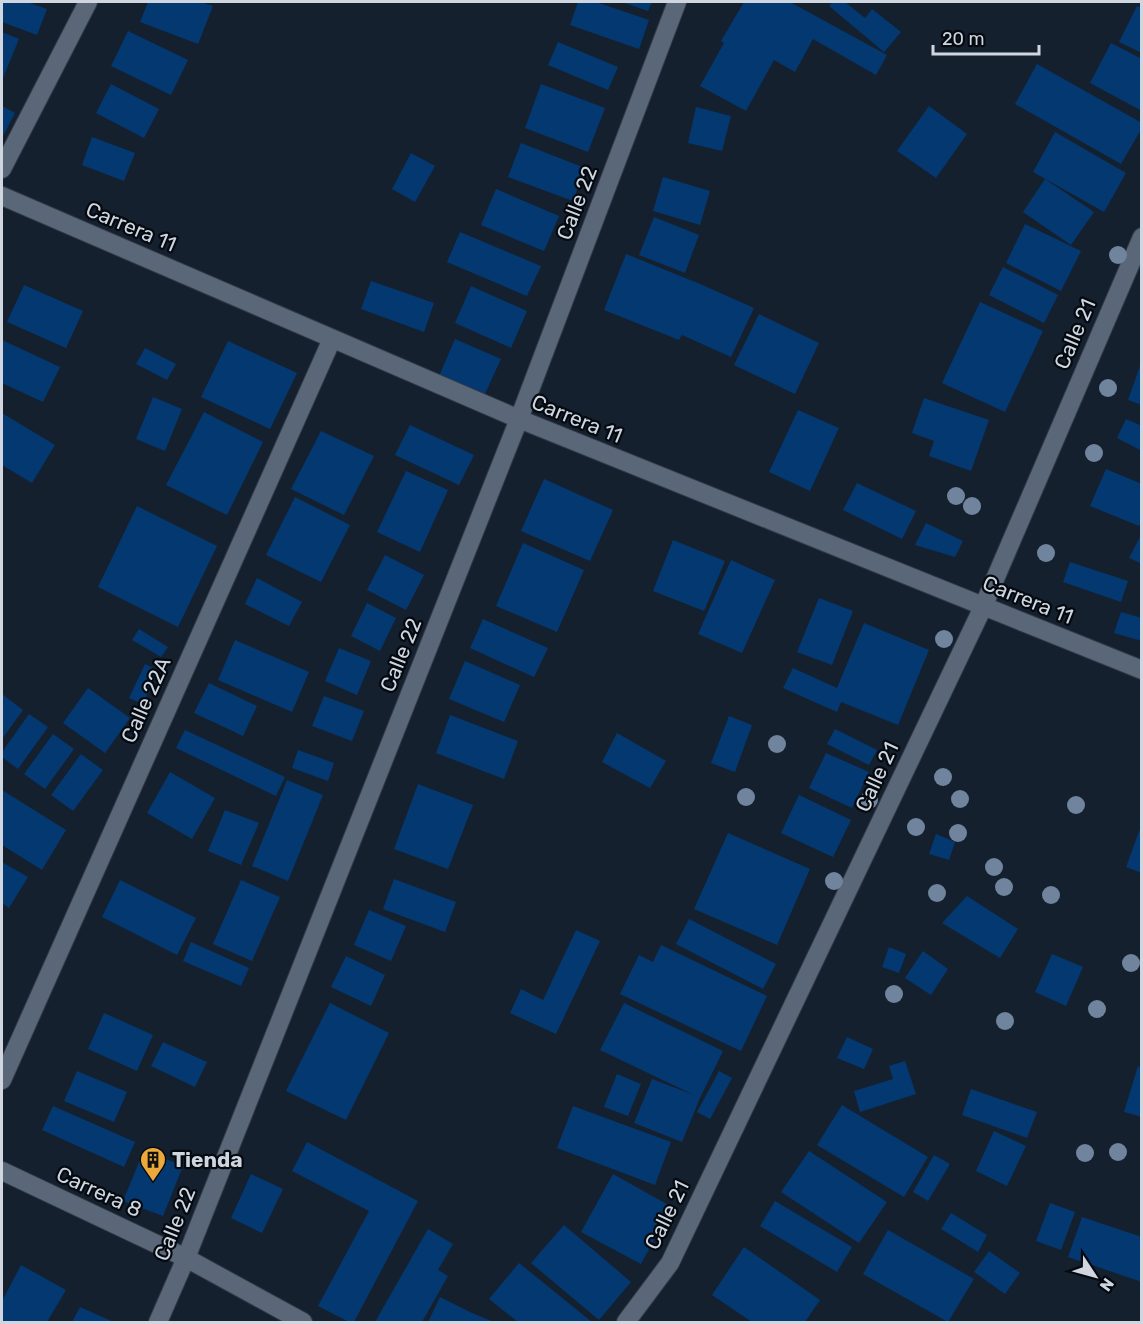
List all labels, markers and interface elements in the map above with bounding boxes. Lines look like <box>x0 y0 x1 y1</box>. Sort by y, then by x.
scale bar <box>933 18 1040 56</box>
text: 20 m <box>942 28 984 50</box>
street label: Calle 22 <box>551 162 602 243</box>
street label: Carrera 11 <box>82 196 180 257</box>
street label: Calle 21 <box>1049 295 1101 373</box>
street label: Carrera 11 <box>528 389 626 448</box>
street label: Carrera 11 <box>979 570 1077 629</box>
street label: Calle 22 <box>374 614 427 695</box>
street label: Calle 22A <box>116 653 176 747</box>
street label: Calle 21 <box>850 738 904 816</box>
building icon: Tienda <box>138 1145 168 1183</box>
place label: Tienda <box>172 1147 243 1172</box>
street label: Carrera 8 <box>53 1161 146 1222</box>
street label: Calle 21 <box>639 1176 694 1254</box>
street label: Calle 22 <box>148 1183 201 1264</box>
north arrow <box>1065 1246 1125 1306</box>
text: N <box>1096 1274 1118 1295</box>

